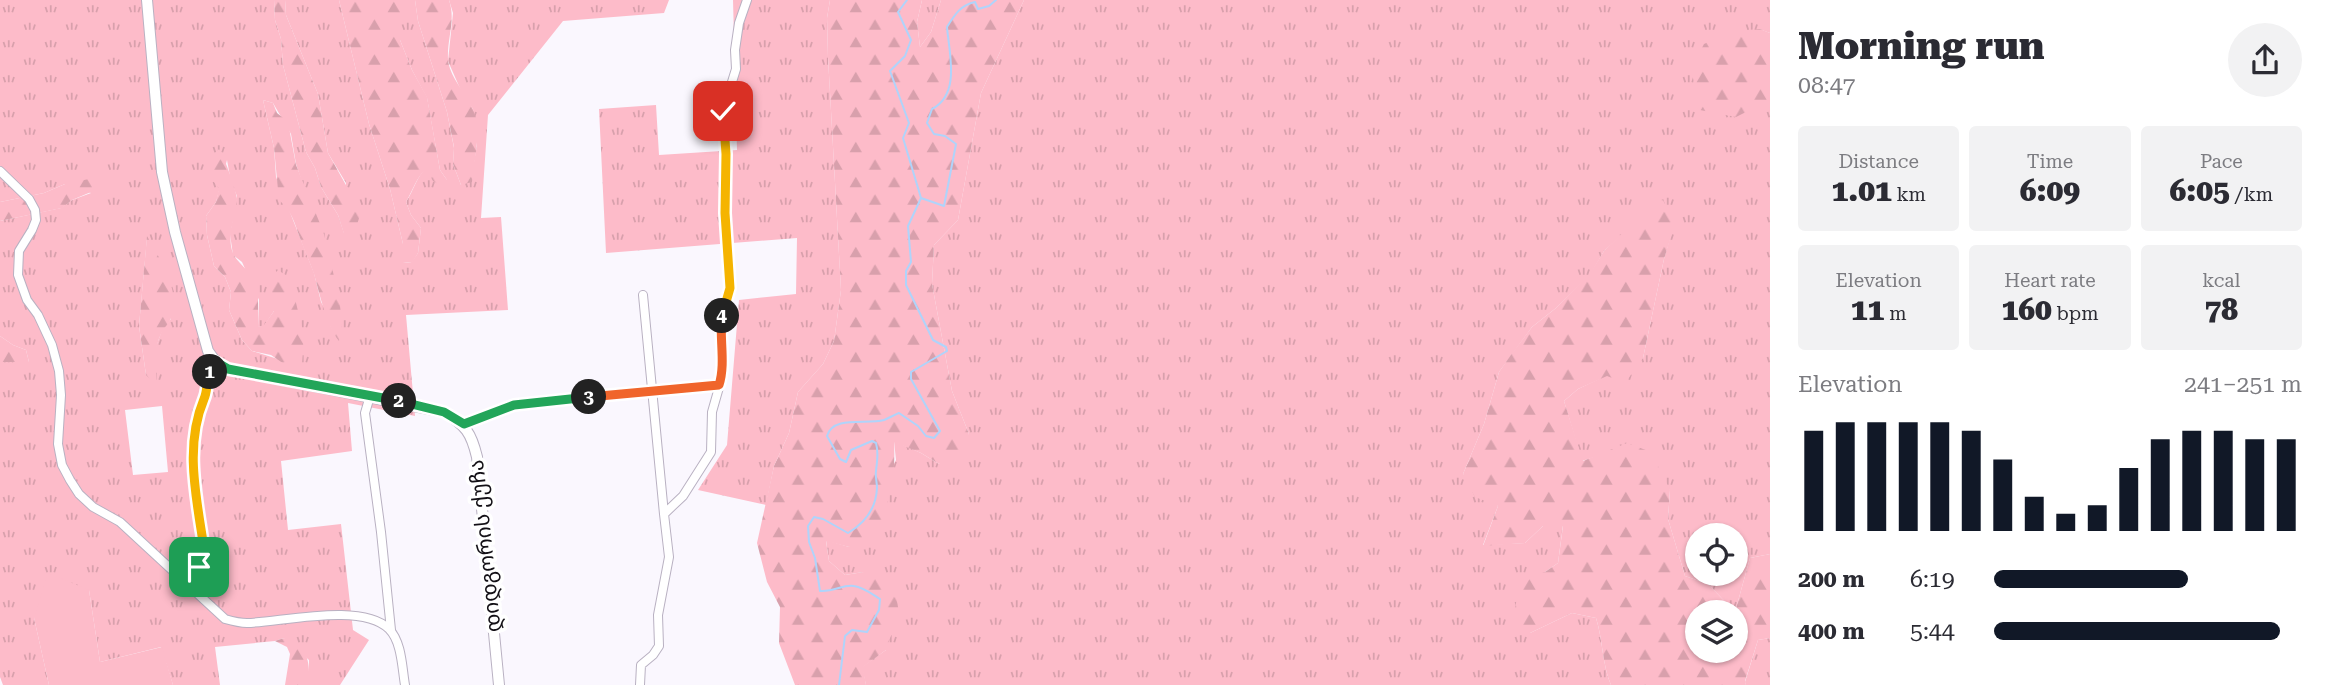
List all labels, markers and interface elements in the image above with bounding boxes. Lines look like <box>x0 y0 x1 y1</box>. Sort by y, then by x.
button: share <box>2228 23 2302 97</box>
text: Morning run <box>1798 24 2045 68</box>
text: 08:47 <box>1798 72 1855 99</box>
pin <box>693 81 753 141</box>
icon: check <box>704 92 742 130</box>
text: Distance <box>1838 150 1919 173</box>
text: Time <box>2027 150 2073 173</box>
text: Pace <box>2200 150 2243 173</box>
text: 1.01 <box>1831 173 1892 208</box>
text: 6:09 <box>2020 173 2080 208</box>
text: 6:05 <box>2170 173 2230 208</box>
text: km <box>1892 183 1926 206</box>
text: /km <box>2230 183 2273 206</box>
text: Elevation <box>1836 269 1922 292</box>
text: Heart rate <box>2004 269 2096 292</box>
text: kcal <box>2202 269 2240 292</box>
text: 11 <box>1851 292 1884 327</box>
text: 160 <box>2001 292 2052 327</box>
text: 78 <box>2205 292 2238 327</box>
pin: 4 <box>704 298 740 334</box>
text: m <box>1884 302 1907 325</box>
text: bpm <box>2052 302 2099 325</box>
text: 4 <box>716 304 727 327</box>
pin: 1 <box>192 354 228 390</box>
text: 1 <box>204 360 215 383</box>
text: Elevation <box>1798 371 1902 398</box>
text: 241–251 m <box>2184 371 2302 398</box>
pin: 3 <box>572 380 606 414</box>
pin: 2 <box>382 384 416 418</box>
text: 3 <box>583 385 594 408</box>
text: 2 <box>393 389 404 412</box>
street label: დიდგორის ქუჩა <box>464 458 507 634</box>
map controls <box>1685 523 1748 663</box>
button: locate <box>1685 523 1748 586</box>
pin <box>169 537 229 597</box>
icon: arrive <box>180 548 218 586</box>
text: 200 m <box>1798 566 1865 593</box>
text: 6:19 <box>1910 566 1955 593</box>
button: layers <box>1685 600 1748 663</box>
text: 400 m <box>1798 618 1865 645</box>
text: 5:44 <box>1910 618 1955 645</box>

